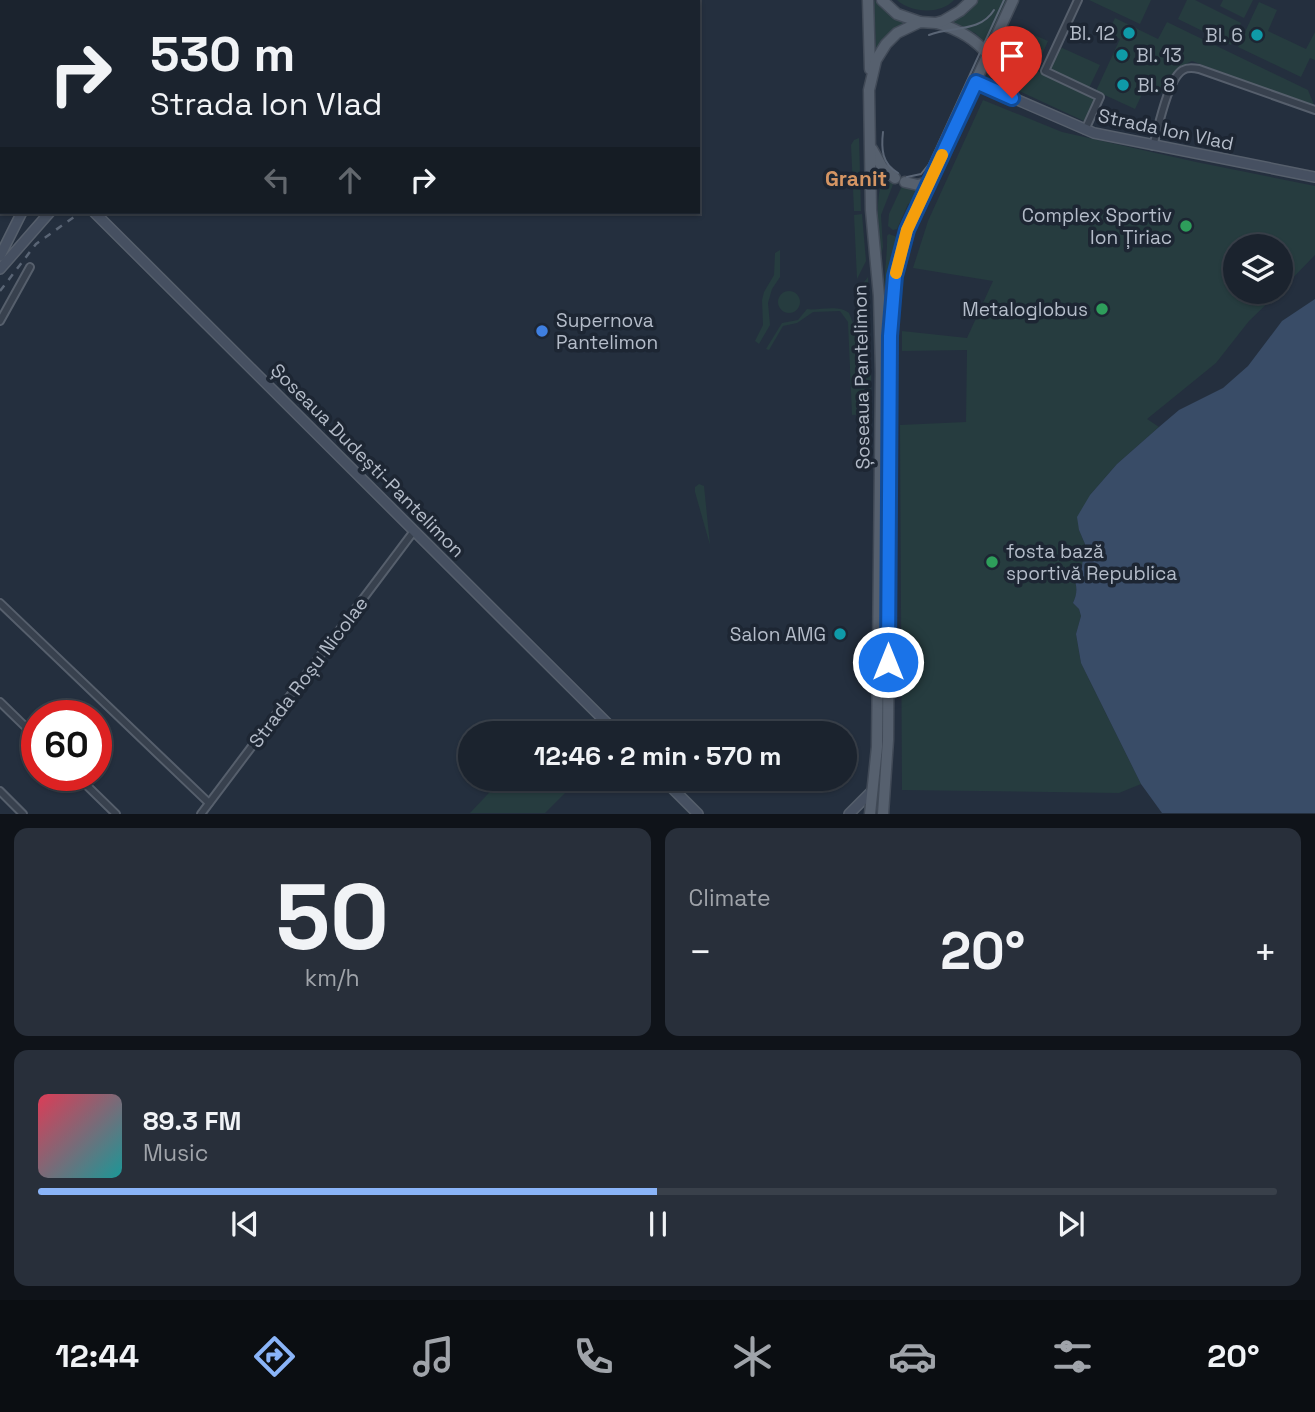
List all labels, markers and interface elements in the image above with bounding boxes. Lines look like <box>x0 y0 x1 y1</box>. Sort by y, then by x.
place label: Bl. 12 <box>1069 21 1115 46</box>
text: 530 m <box>150 23 295 85</box>
place label: Bl. 6 <box>1205 23 1243 48</box>
marker: Bl. 12 <box>1121 25 1137 41</box>
pin <box>982 26 1042 98</box>
marker: Bl. 6 <box>1249 27 1265 43</box>
icon: right <box>35 28 126 119</box>
icon: arrive <box>993 37 1031 75</box>
place label: Bl. 13 <box>1136 43 1182 68</box>
marker: Bl. 13 <box>1114 47 1130 63</box>
place label: Bl. 8 <box>1137 73 1175 98</box>
marker: Bl. 8 <box>1115 77 1131 93</box>
text: Strada Ion Vlad <box>150 84 382 124</box>
street label: Strada Ion Vlad <box>1096 103 1236 156</box>
icon: left <box>258 161 296 199</box>
icon: ahead <box>331 161 369 199</box>
icon: right <box>404 161 442 199</box>
district label: Granit <box>825 165 887 192</box>
place label: Complex Sportiv Ion Țiriac <box>1022 203 1172 250</box>
marker: Complex Sportiv Ion Țiriac <box>1178 218 1194 234</box>
map controls <box>1223 234 1293 304</box>
button: layers <box>1223 234 1293 304</box>
street label: Șoseaua Pantelimon <box>847 284 876 470</box>
place label: Metaloglobus <box>962 297 1088 322</box>
marker: Metaloglobus <box>1094 301 1110 317</box>
place label: Supernova Pantelimon <box>556 308 658 355</box>
marker: Supernova Pantelimon <box>534 323 550 339</box>
street label: Șoseaua Dudești-Pantelimon <box>265 358 470 563</box>
place label: fosta bază sportivă Republica <box>1006 539 1177 586</box>
marker: fosta bază sportivă Republica <box>984 554 1000 570</box>
street label: Strada Roșu Nicolae <box>243 592 373 753</box>
place label: Salon AMG <box>730 622 826 647</box>
position arrow <box>851 625 925 699</box>
marker: Salon AMG <box>832 626 848 642</box>
speed limit sign: 60 <box>21 700 112 791</box>
text: 12:46 · 2 min · 570 m <box>534 739 781 773</box>
text: 50 <box>275 859 389 976</box>
text: Climate <box>689 883 771 913</box>
text: 20° <box>940 918 1025 984</box>
text: − <box>689 928 712 976</box>
text: + <box>1253 928 1277 976</box>
text: km/h <box>305 963 360 993</box>
text: 89.3 FM <box>143 1104 241 1138</box>
text: Music <box>143 1138 208 1168</box>
icon: previous <box>226 1205 264 1243</box>
icon: pause <box>639 1205 677 1243</box>
icon: next <box>1052 1205 1090 1243</box>
icon: directions <box>250 1332 299 1381</box>
icon: music <box>409 1332 458 1381</box>
icon: phone <box>569 1332 618 1381</box>
icon: climate <box>728 1332 777 1381</box>
icon: car <box>888 1332 937 1381</box>
icon: filters <box>1048 1332 1097 1381</box>
text: 12:44 <box>55 1336 139 1376</box>
text: 20° <box>1207 1336 1260 1376</box>

